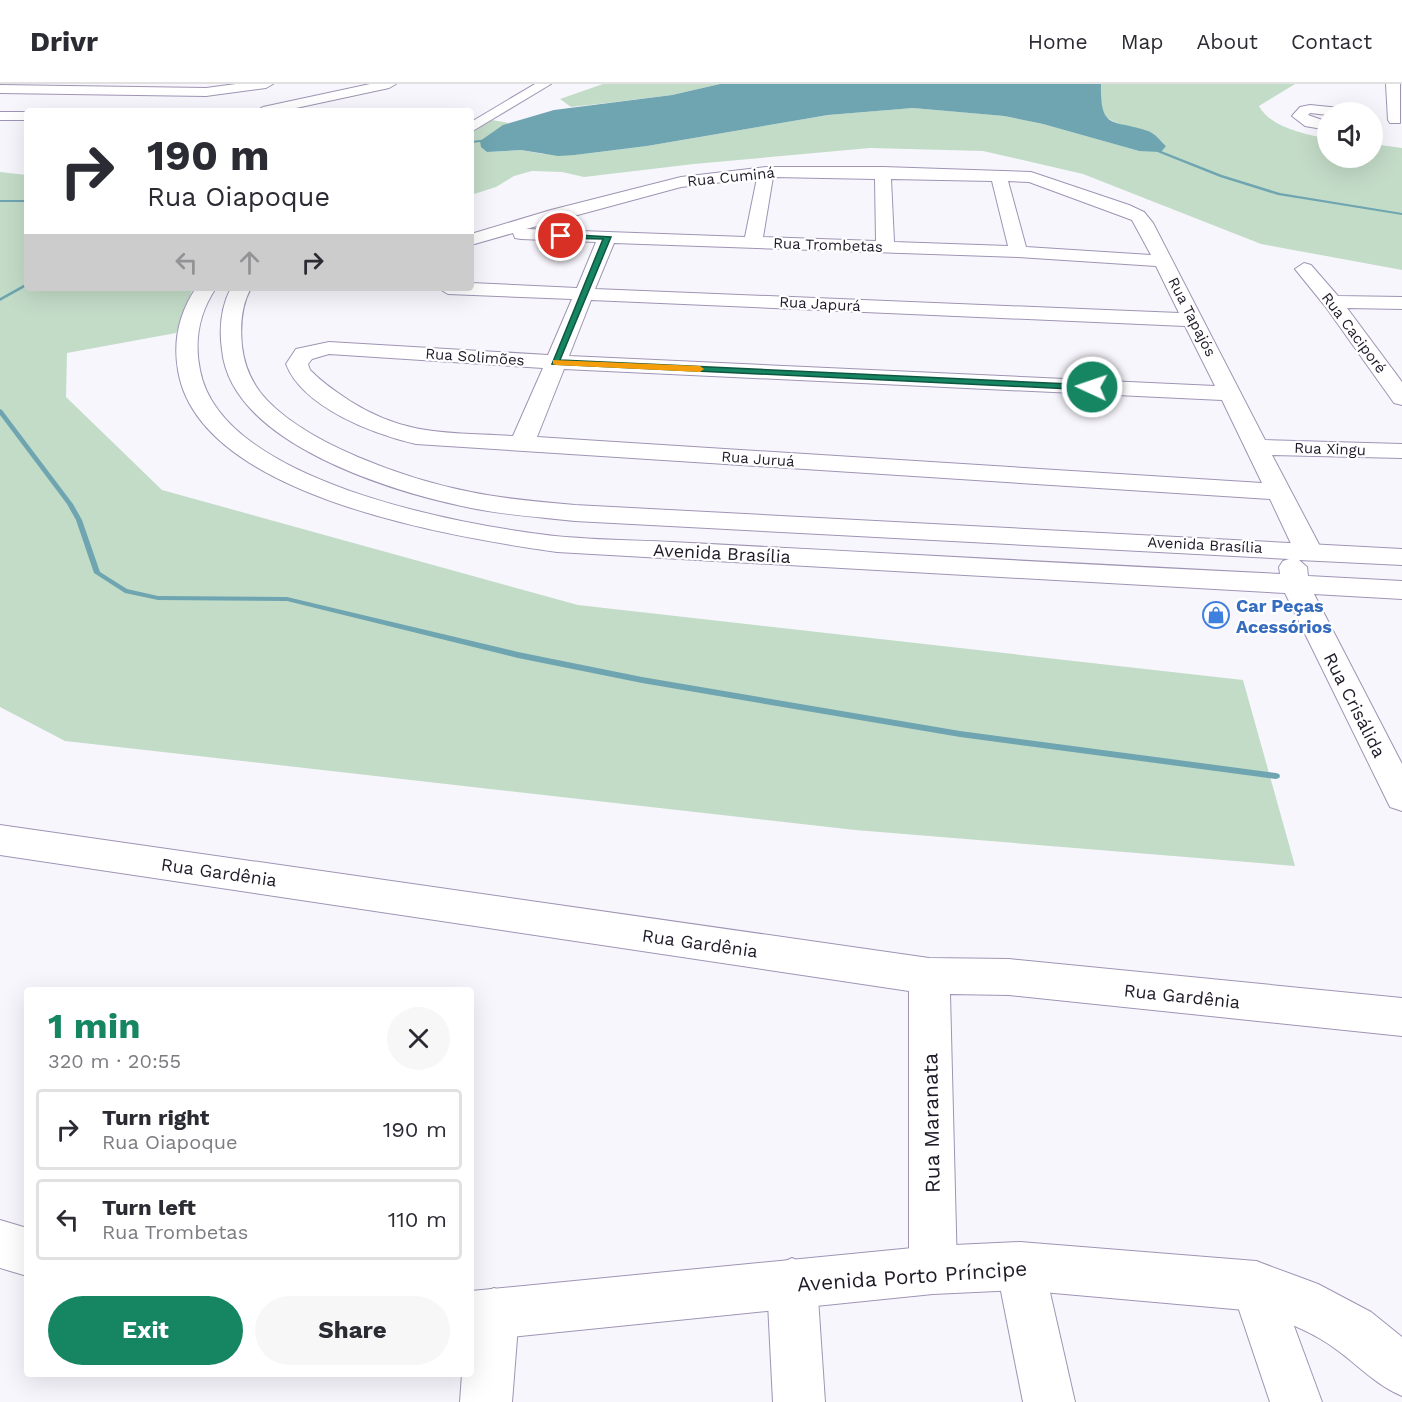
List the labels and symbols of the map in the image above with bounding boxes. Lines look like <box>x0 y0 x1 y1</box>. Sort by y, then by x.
street label: Rua Cuminá <box>686 163 776 191</box>
pin <box>535 210 586 261</box>
street label: Rua Trombetas <box>773 234 883 256</box>
street label: Rua Tapajós <box>1164 274 1220 360</box>
street label: Rua Caciporé <box>1318 289 1390 377</box>
street label: Rua Japurá <box>779 293 862 315</box>
street label: Rua Solimões <box>425 345 525 369</box>
position arrow <box>1060 355 1124 419</box>
street label: Rua Xingu <box>1294 439 1366 459</box>
street label: Rua Juruá <box>721 447 796 471</box>
street label: Avenida Brasília <box>1147 533 1263 557</box>
street label: Avenida Brasília <box>653 539 791 567</box>
place label: Car Peças Acessórios <box>1236 595 1332 637</box>
shop icon: Car Peças Acessórios <box>1201 600 1231 630</box>
street label: Rua Crisálida <box>1320 649 1390 761</box>
street label: Rua Gardênia <box>160 853 278 891</box>
street label: Rua Gardênia <box>641 924 759 962</box>
street label: Rua Gardênia <box>1123 979 1241 1013</box>
street label: Rua Maranata <box>917 1053 945 1193</box>
street label: Avenida Porto Príncipe <box>796 1255 1028 1297</box>

